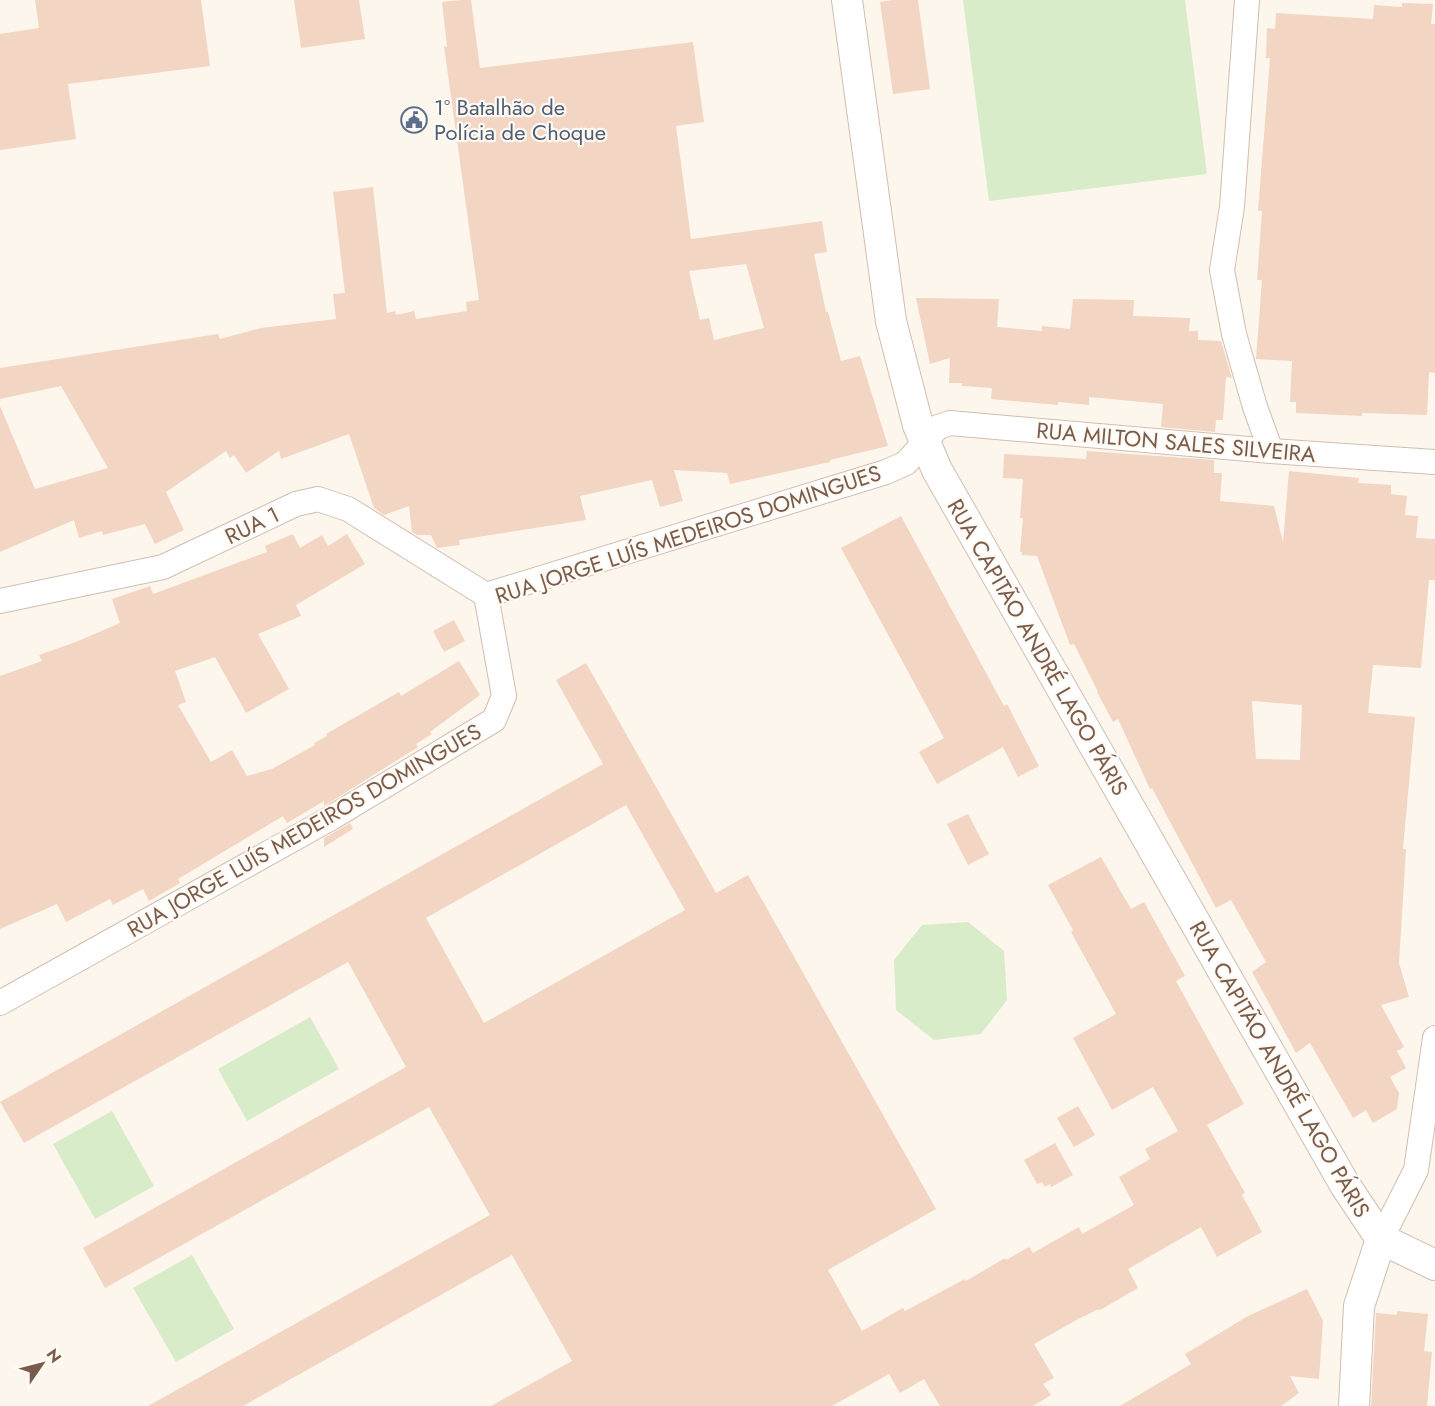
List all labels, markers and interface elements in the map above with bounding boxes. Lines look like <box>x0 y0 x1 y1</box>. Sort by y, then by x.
place label: 1º Batalhão de Polícia de Choque <box>434 91 606 148</box>
public building icon: 1º Batalhão de Polícia de Choque <box>399 105 429 135</box>
street label: RUA MILTON SALES SILVEIRA <box>1035 414 1317 470</box>
street label: RUA JORGE LUÍS MEDEIROS DOMINGUES <box>491 456 885 612</box>
street label: RUA CAPITÃO ANDRÉ LAGO PÁRIS <box>940 493 1136 801</box>
street label: RUA 1 <box>219 498 285 552</box>
street label: RUA JORGE LUÍS MEDEIROS DOMINGUES <box>121 715 487 945</box>
street label: RUA CAPITÃO ANDRÉ LAGO PÁRIS <box>1182 915 1378 1223</box>
north arrow <box>12 1334 72 1394</box>
text: N <box>41 1344 67 1367</box>

